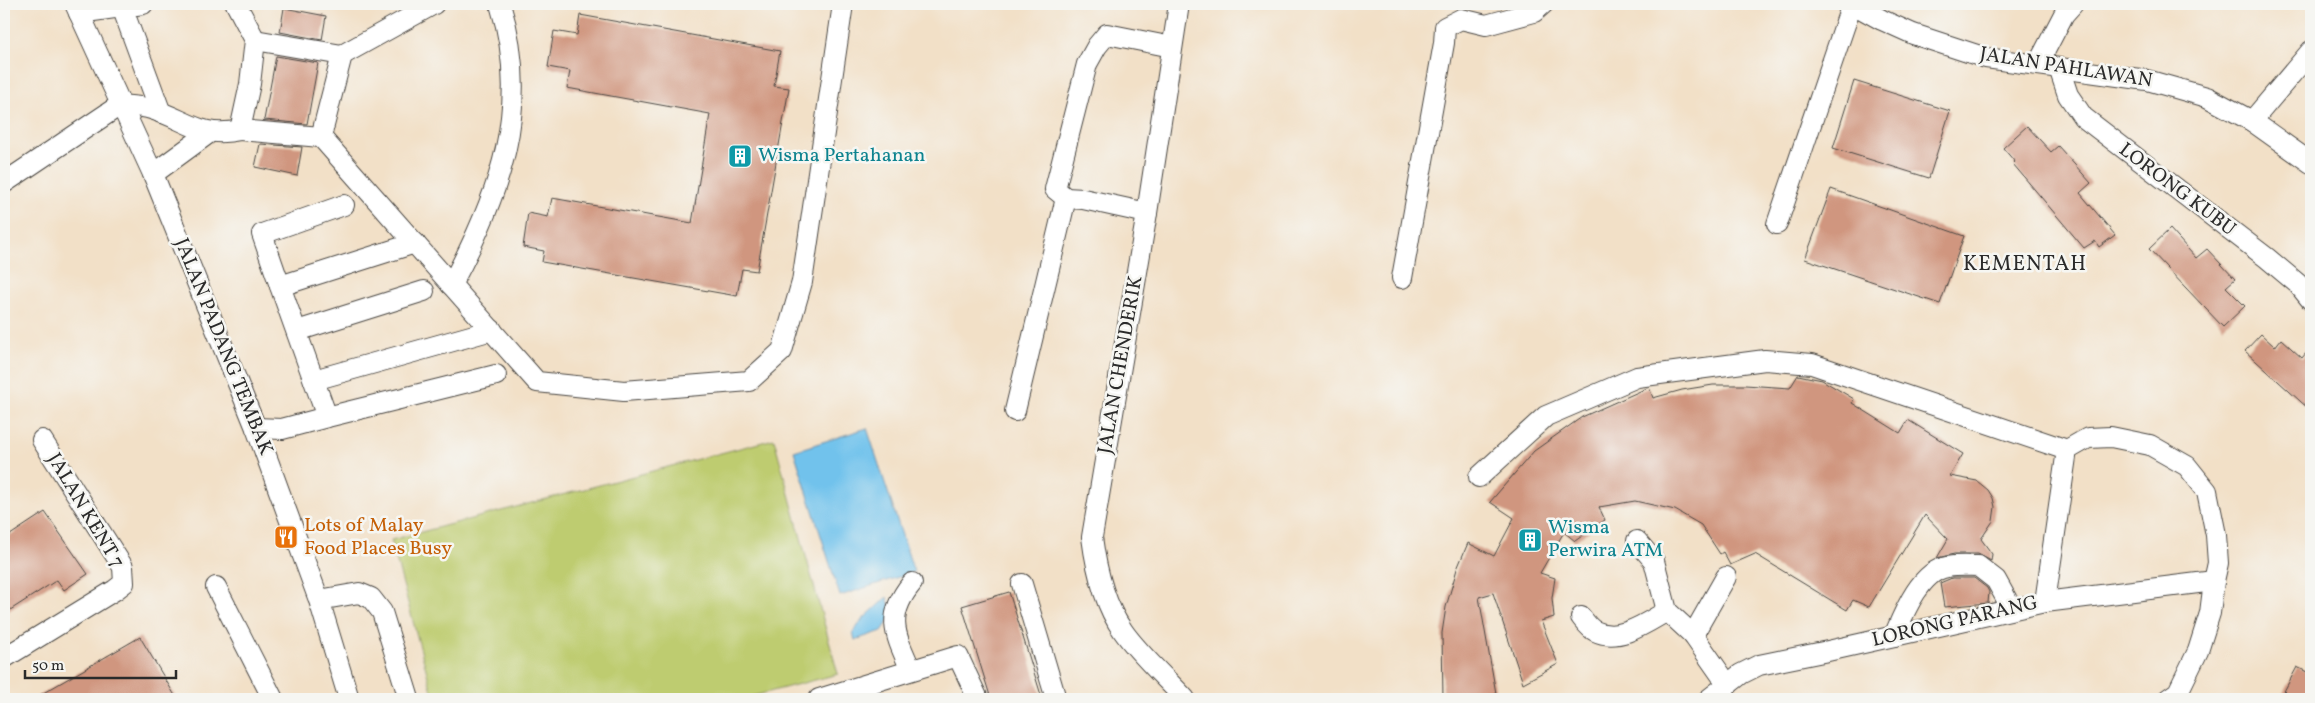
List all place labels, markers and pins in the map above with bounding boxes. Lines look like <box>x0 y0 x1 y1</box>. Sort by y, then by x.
place label: Wisma Pertahanan <box>758 142 926 170</box>
building icon: Wisma Pertahanan <box>727 143 753 169</box>
place label: Lots of Malay Food Places Busy <box>304 512 452 563</box>
place label: Wisma Perwira ATM <box>1548 514 1663 565</box>
restaurant icon: Lots of Malay Food Places Busy <box>273 524 299 550</box>
building icon: Wisma Perwira ATM <box>1517 527 1543 553</box>

